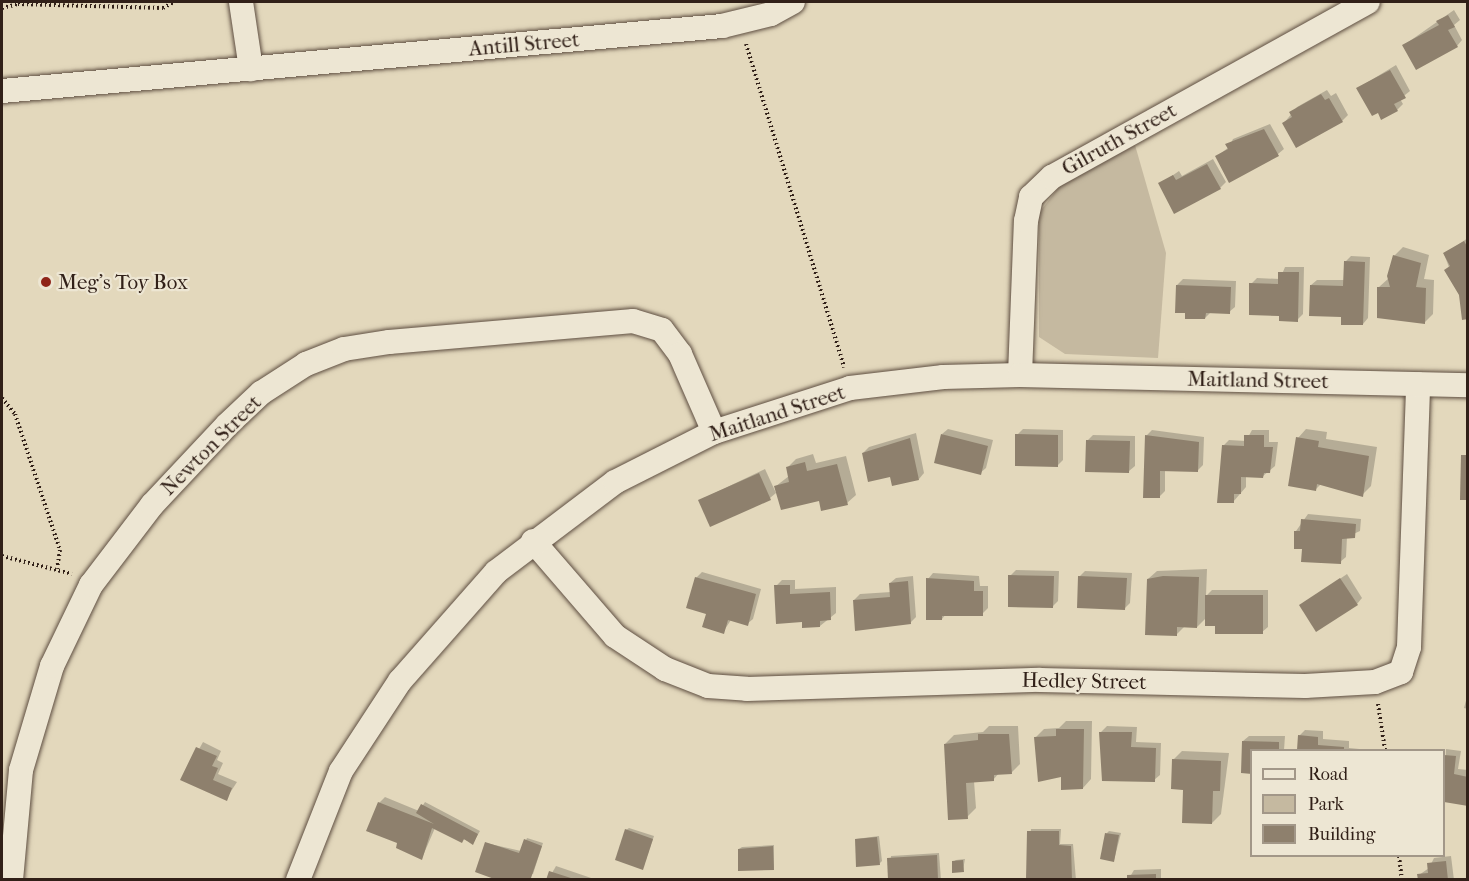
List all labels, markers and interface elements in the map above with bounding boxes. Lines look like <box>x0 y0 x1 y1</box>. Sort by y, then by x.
street label: Antill Street <box>468 27 580 61</box>
street label: Gilruth Street <box>1057 97 1181 181</box>
place label: Meg's Toy Box <box>58 269 188 295</box>
marker: Meg's Toy Box <box>39 275 53 289</box>
street label: Maitland Street <box>1187 366 1329 394</box>
street label: Maitland Street <box>706 379 848 447</box>
street label: Newton Street <box>156 390 266 500</box>
street label: Hedley Street <box>1021 667 1147 695</box>
legend <box>1250 749 1445 857</box>
text: Road <box>1308 764 1348 785</box>
text: Park <box>1308 794 1344 815</box>
text: Building <box>1308 824 1375 845</box>

